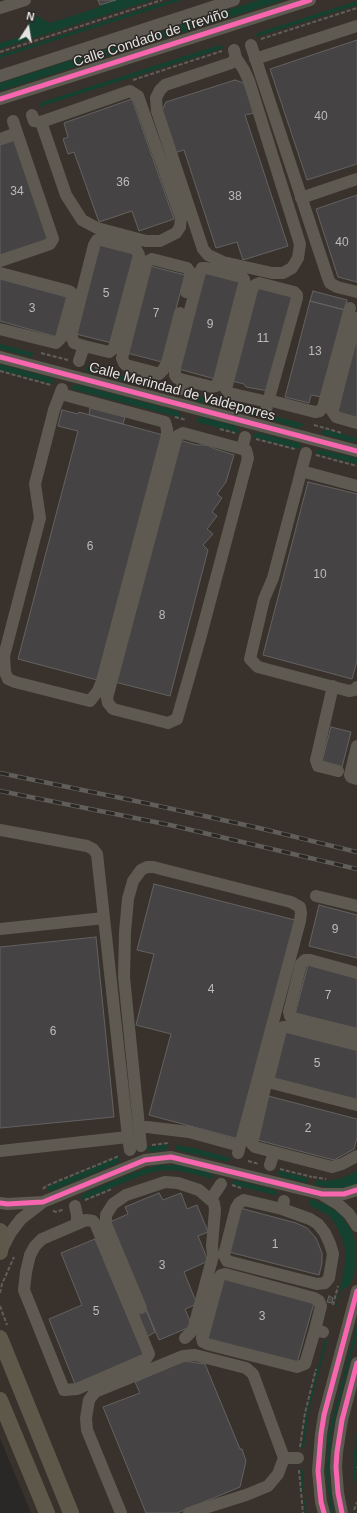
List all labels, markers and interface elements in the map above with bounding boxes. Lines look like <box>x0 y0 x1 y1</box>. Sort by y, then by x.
street label: Calle Condado de Treviño <box>71 5 231 71</box>
north arrow <box>8 8 48 48</box>
text: N <box>25 10 36 23</box>
house number: 40 <box>314 110 328 124</box>
house number: 36 <box>116 176 130 190</box>
house number: 34 <box>10 185 24 199</box>
house number: 38 <box>228 190 242 204</box>
house number: 40 <box>335 236 349 250</box>
house number: 5 <box>103 287 109 301</box>
house number: 3 <box>29 302 35 316</box>
house number: 7 <box>153 307 159 321</box>
house number: 9 <box>207 318 213 332</box>
house number: 11 <box>257 332 269 346</box>
house number: 13 <box>308 345 322 359</box>
street label: Calle Merindad de Valdeporres <box>87 359 277 425</box>
house number: 6 <box>87 540 93 554</box>
house number: 10 <box>313 568 327 582</box>
house number: 8 <box>159 609 165 623</box>
house number: 9 <box>332 923 338 937</box>
house number: 4 <box>208 983 214 997</box>
house number: 7 <box>325 989 331 1003</box>
house number: 6 <box>50 1025 56 1039</box>
house number: 5 <box>314 1057 320 1071</box>
house number: 2 <box>305 1122 311 1136</box>
house number: 1 <box>272 1238 278 1252</box>
house number: 3 <box>159 1259 165 1273</box>
house number: 5 <box>93 1305 99 1319</box>
house number: 3 <box>259 1310 265 1324</box>

